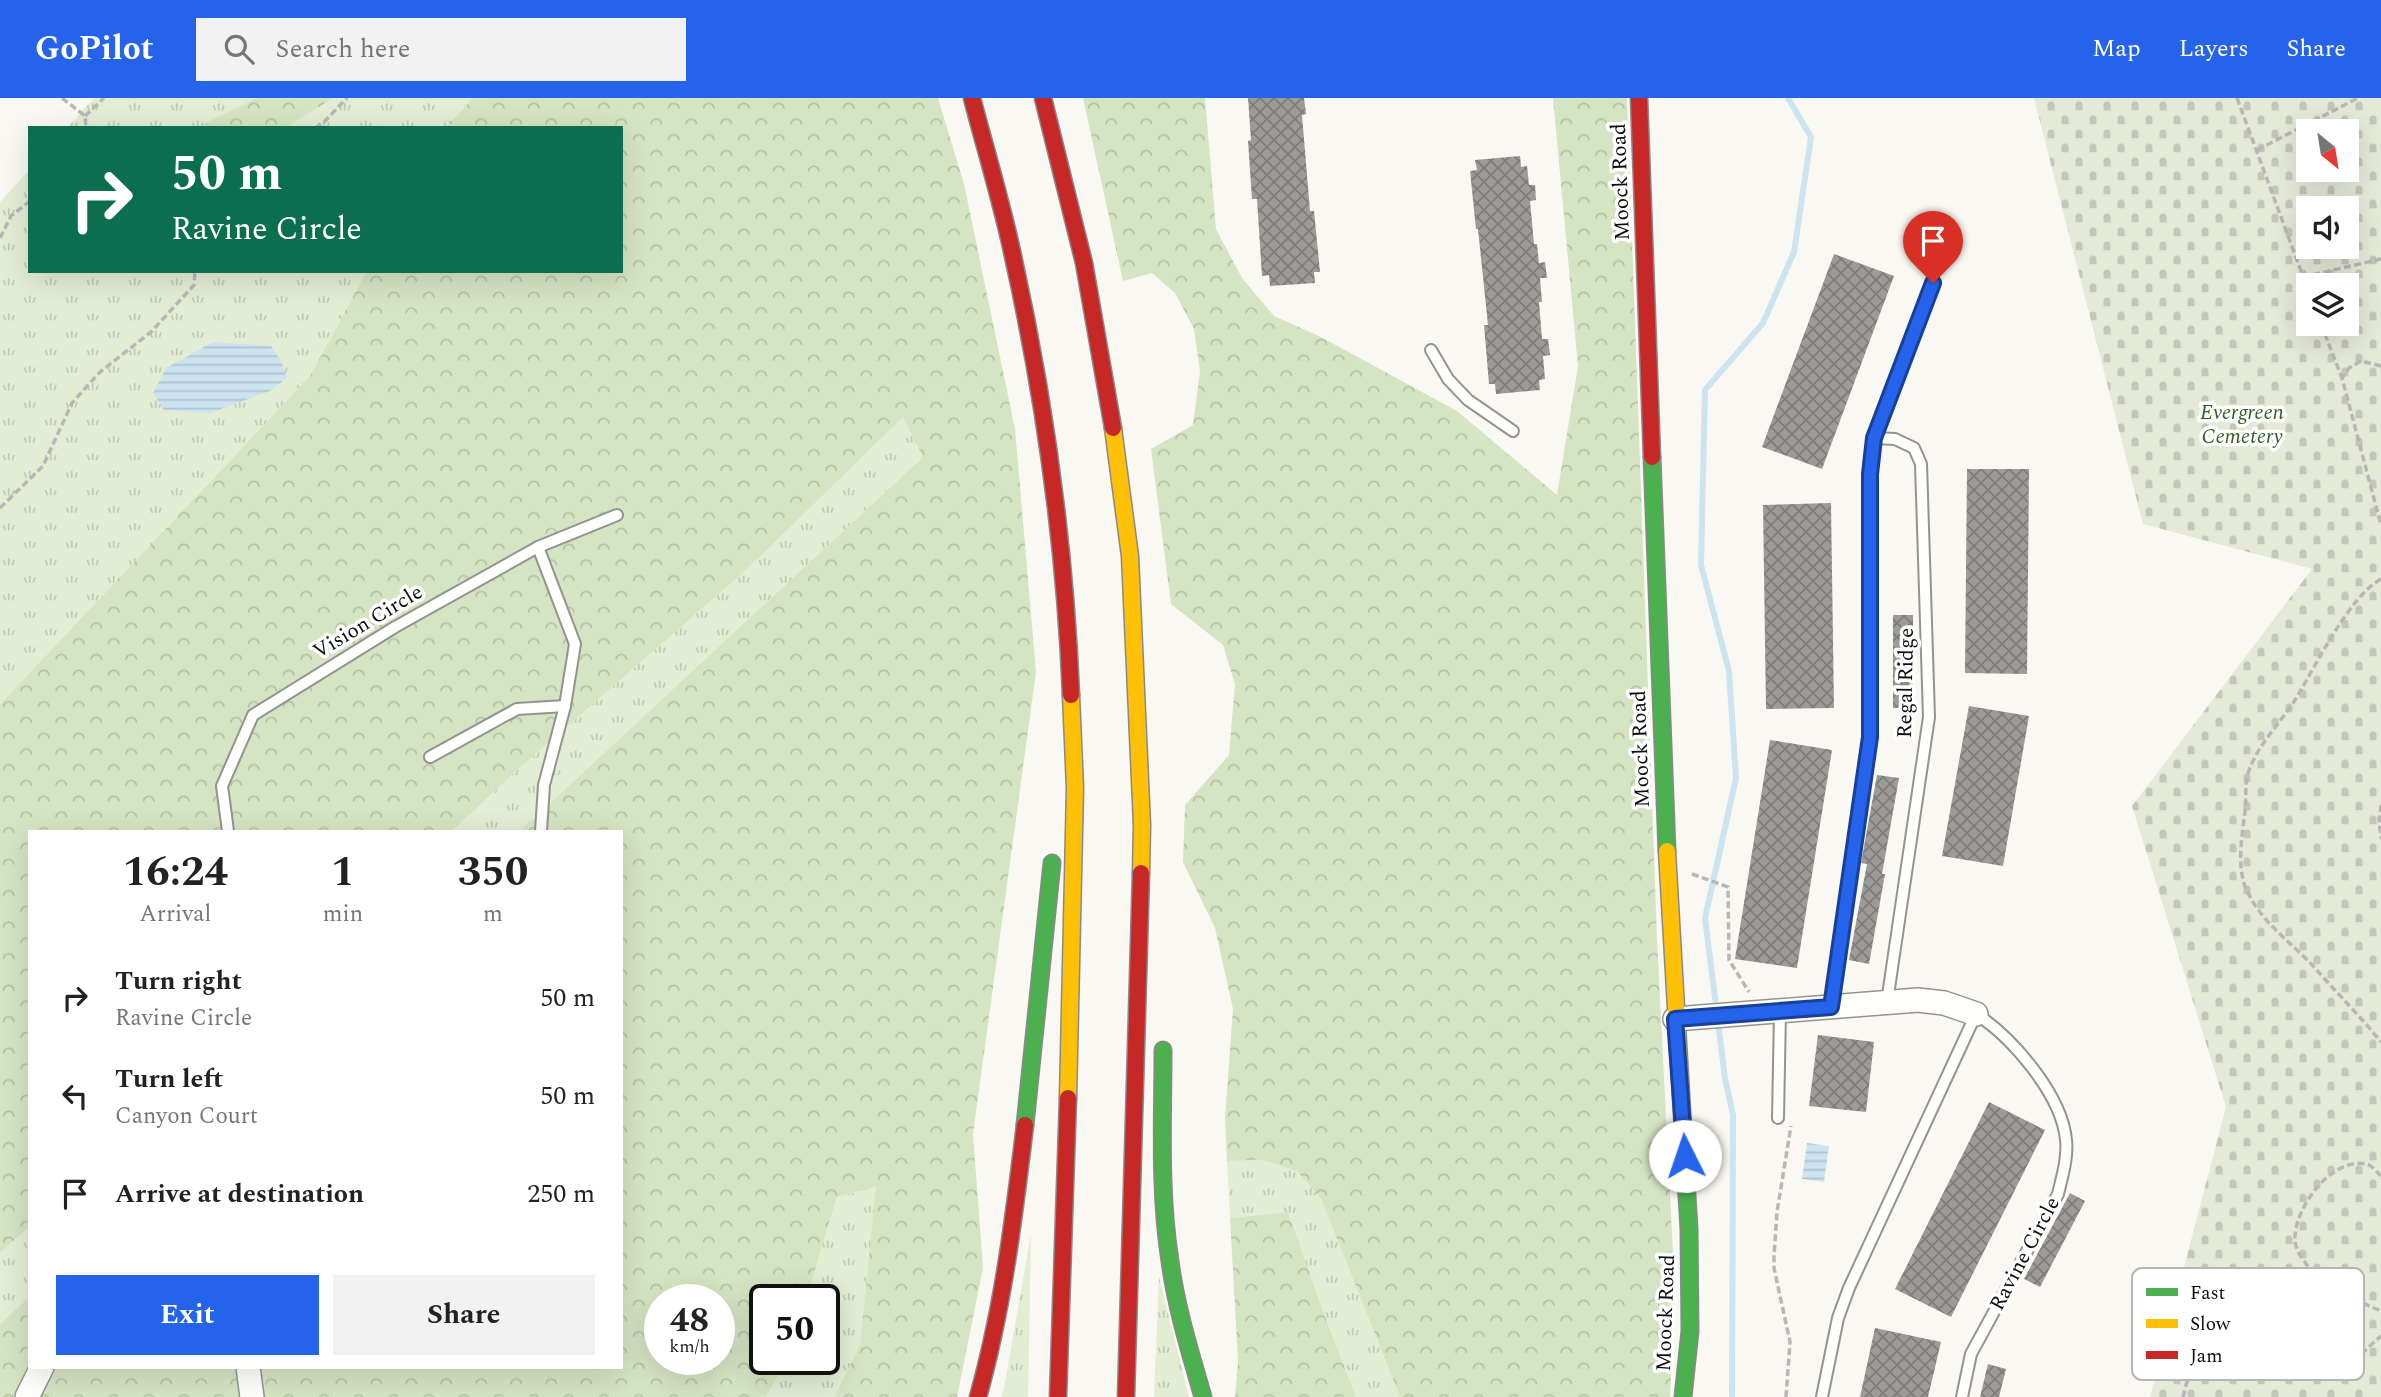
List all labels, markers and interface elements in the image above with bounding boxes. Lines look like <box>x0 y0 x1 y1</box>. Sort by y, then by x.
search box <box>196 18 686 81</box>
text: GoPilot <box>35 24 154 74</box>
text: Search here <box>276 29 410 69</box>
icon: search <box>220 30 258 68</box>
text: Map <box>2092 31 2141 67</box>
text: Layers <box>2179 31 2249 67</box>
text: Share <box>2287 31 2346 67</box>
north arrow <box>2296 119 2359 182</box>
map controls <box>2296 119 2359 336</box>
street label: Moock Road <box>1603 123 1639 241</box>
text: 50 m <box>171 137 282 212</box>
icon: right <box>56 154 147 245</box>
button: sound <box>2296 196 2359 259</box>
text: Ravine Circle <box>171 205 362 254</box>
pin <box>1903 211 1963 283</box>
icon: arrive <box>1914 222 1952 260</box>
button: layers <box>2296 273 2359 336</box>
park label: Evergreen Cemetery <box>2200 397 2284 453</box>
street label: Vision Circle <box>307 577 429 667</box>
street label: Regal Ridge <box>1889 627 1923 739</box>
street label: Moock Road <box>1623 690 1659 808</box>
text: 16:24 <box>123 841 228 904</box>
text: 1 <box>331 841 355 904</box>
text: 350 <box>458 841 528 904</box>
text: Arrival <box>140 897 211 932</box>
text: min <box>323 897 363 932</box>
text: m <box>483 897 503 932</box>
text: Turn right <box>115 961 242 1001</box>
text: 50 m <box>540 978 595 1018</box>
icon: right <box>56 979 94 1017</box>
text: Ravine Circle <box>115 1001 252 1036</box>
text: Turn left <box>115 1059 223 1099</box>
text: 50 m <box>540 1076 595 1116</box>
icon: left <box>56 1077 94 1115</box>
text: Canyon Court <box>115 1099 258 1134</box>
position arrow <box>1648 1119 1722 1193</box>
text: Arrive at destination <box>115 1174 364 1214</box>
text: 250 m <box>527 1174 595 1214</box>
icon: arrive <box>56 1175 94 1213</box>
street label: Ravine Circle <box>1981 1191 2069 1317</box>
street label: Moock Road <box>1648 1254 1684 1372</box>
legend <box>2132 1268 2364 1380</box>
button: Exit <box>56 1275 319 1355</box>
button: Share <box>333 1275 595 1355</box>
text: Fast <box>2190 1279 2226 1308</box>
speed limit sign: 50 <box>749 1284 840 1375</box>
text: 48 <box>670 1294 709 1347</box>
text: Slow <box>2190 1310 2231 1339</box>
text: km/h <box>669 1333 710 1360</box>
text: Jam <box>2190 1342 2222 1371</box>

